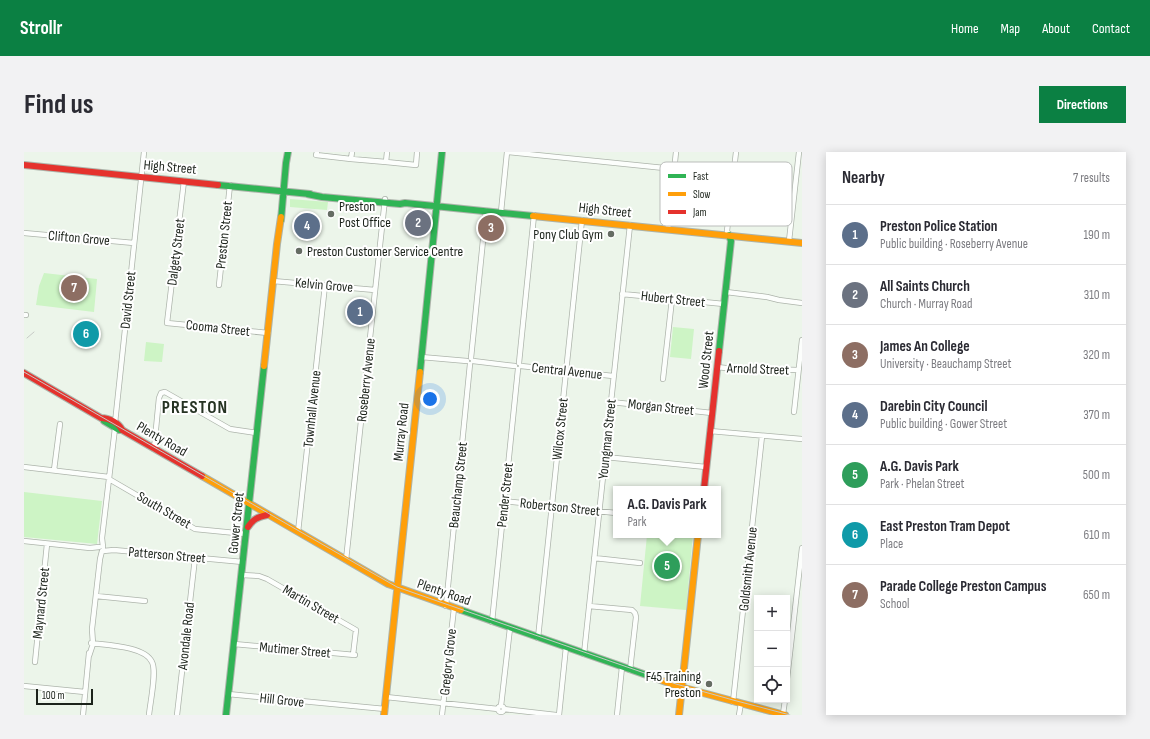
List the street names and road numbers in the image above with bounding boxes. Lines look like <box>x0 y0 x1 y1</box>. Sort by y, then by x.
street label: High Street <box>143 156 197 178</box>
street label: High Street <box>578 199 632 221</box>
street label: Preston Street <box>212 200 236 270</box>
street label: Dalgety Street <box>163 218 189 286</box>
street label: Clifton Grove <box>47 227 111 249</box>
street label: David Street <box>117 270 139 330</box>
street label: Kelvin Grove <box>294 274 354 296</box>
street label: Hubert Street <box>640 287 706 311</box>
street label: Cooma Street <box>185 316 251 340</box>
street label: Wood Street <box>695 330 717 390</box>
street label: Roseberry Avenue <box>353 337 379 423</box>
street label: Central Avenue <box>531 359 603 383</box>
street label: Arnold Street <box>726 359 789 379</box>
street label: Townhall Avenue <box>300 370 324 448</box>
street label: Morgan Street <box>627 395 695 419</box>
street label: Wilcox Street <box>548 397 572 461</box>
street label: Youngman Street <box>594 398 620 480</box>
street label: Murray Road <box>390 402 413 462</box>
street label: Plenty Road <box>134 418 190 460</box>
street label: Beauchamp Street <box>445 441 471 529</box>
street label: Pender Street <box>493 462 517 528</box>
street label: South Street <box>134 488 194 532</box>
street label: Gower Street <box>224 491 248 555</box>
street label: Robertson Street <box>519 494 601 520</box>
street label: Goldsmith Avenue <box>735 526 761 612</box>
street label: Patterson Street <box>128 543 206 567</box>
street label: Maynard Street <box>29 566 53 640</box>
street label: Plenty Road <box>415 575 473 609</box>
street label: Martin Street <box>280 581 342 627</box>
street label: Avondale Road <box>174 601 198 672</box>
street label: Gregory Grove <box>436 628 460 696</box>
street label: Mutimer Street <box>259 638 331 662</box>
street label: Hill Grove <box>259 689 305 711</box>

